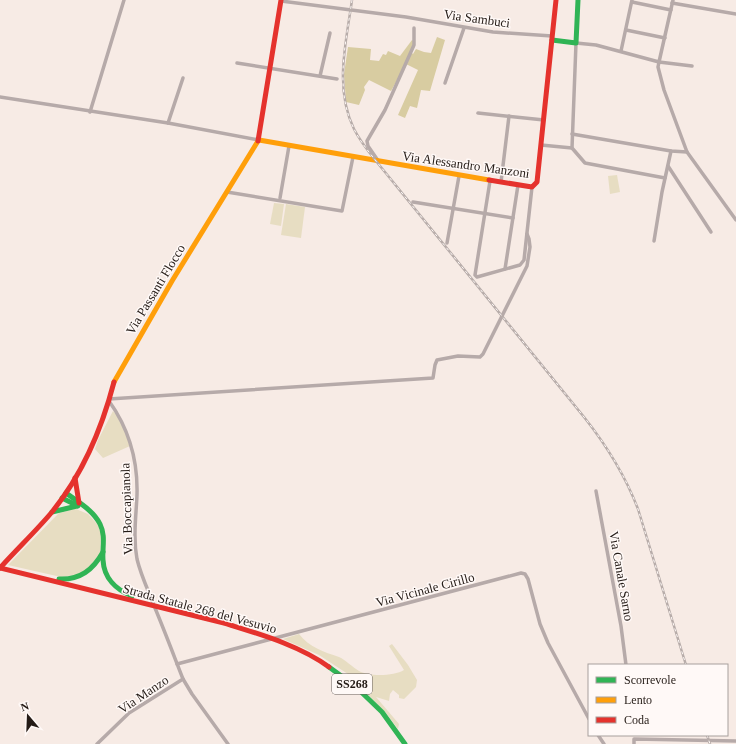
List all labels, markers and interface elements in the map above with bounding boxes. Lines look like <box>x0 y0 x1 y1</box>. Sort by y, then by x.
street label: Via Sambuci <box>443 6 511 31</box>
street label: Via Alessandro Manzoni <box>401 148 531 181</box>
street label: Via Passanti Flocco <box>123 241 188 337</box>
street label: Via Boccapianola <box>117 463 136 555</box>
street label: Via Canale Sarno <box>606 530 637 622</box>
street label: Via Vicinale Cirillo <box>374 569 476 610</box>
street label: Strada Statale 268 del Vesuvio <box>121 581 278 636</box>
legend <box>588 664 728 736</box>
street label: Via Manzo <box>115 672 171 717</box>
text: Scorrevole <box>624 673 676 687</box>
road number: SS268 <box>332 674 372 694</box>
text: Lento <box>624 693 652 707</box>
north arrow <box>8 696 48 736</box>
text: N <box>19 700 31 714</box>
text: Coda <box>624 713 650 727</box>

